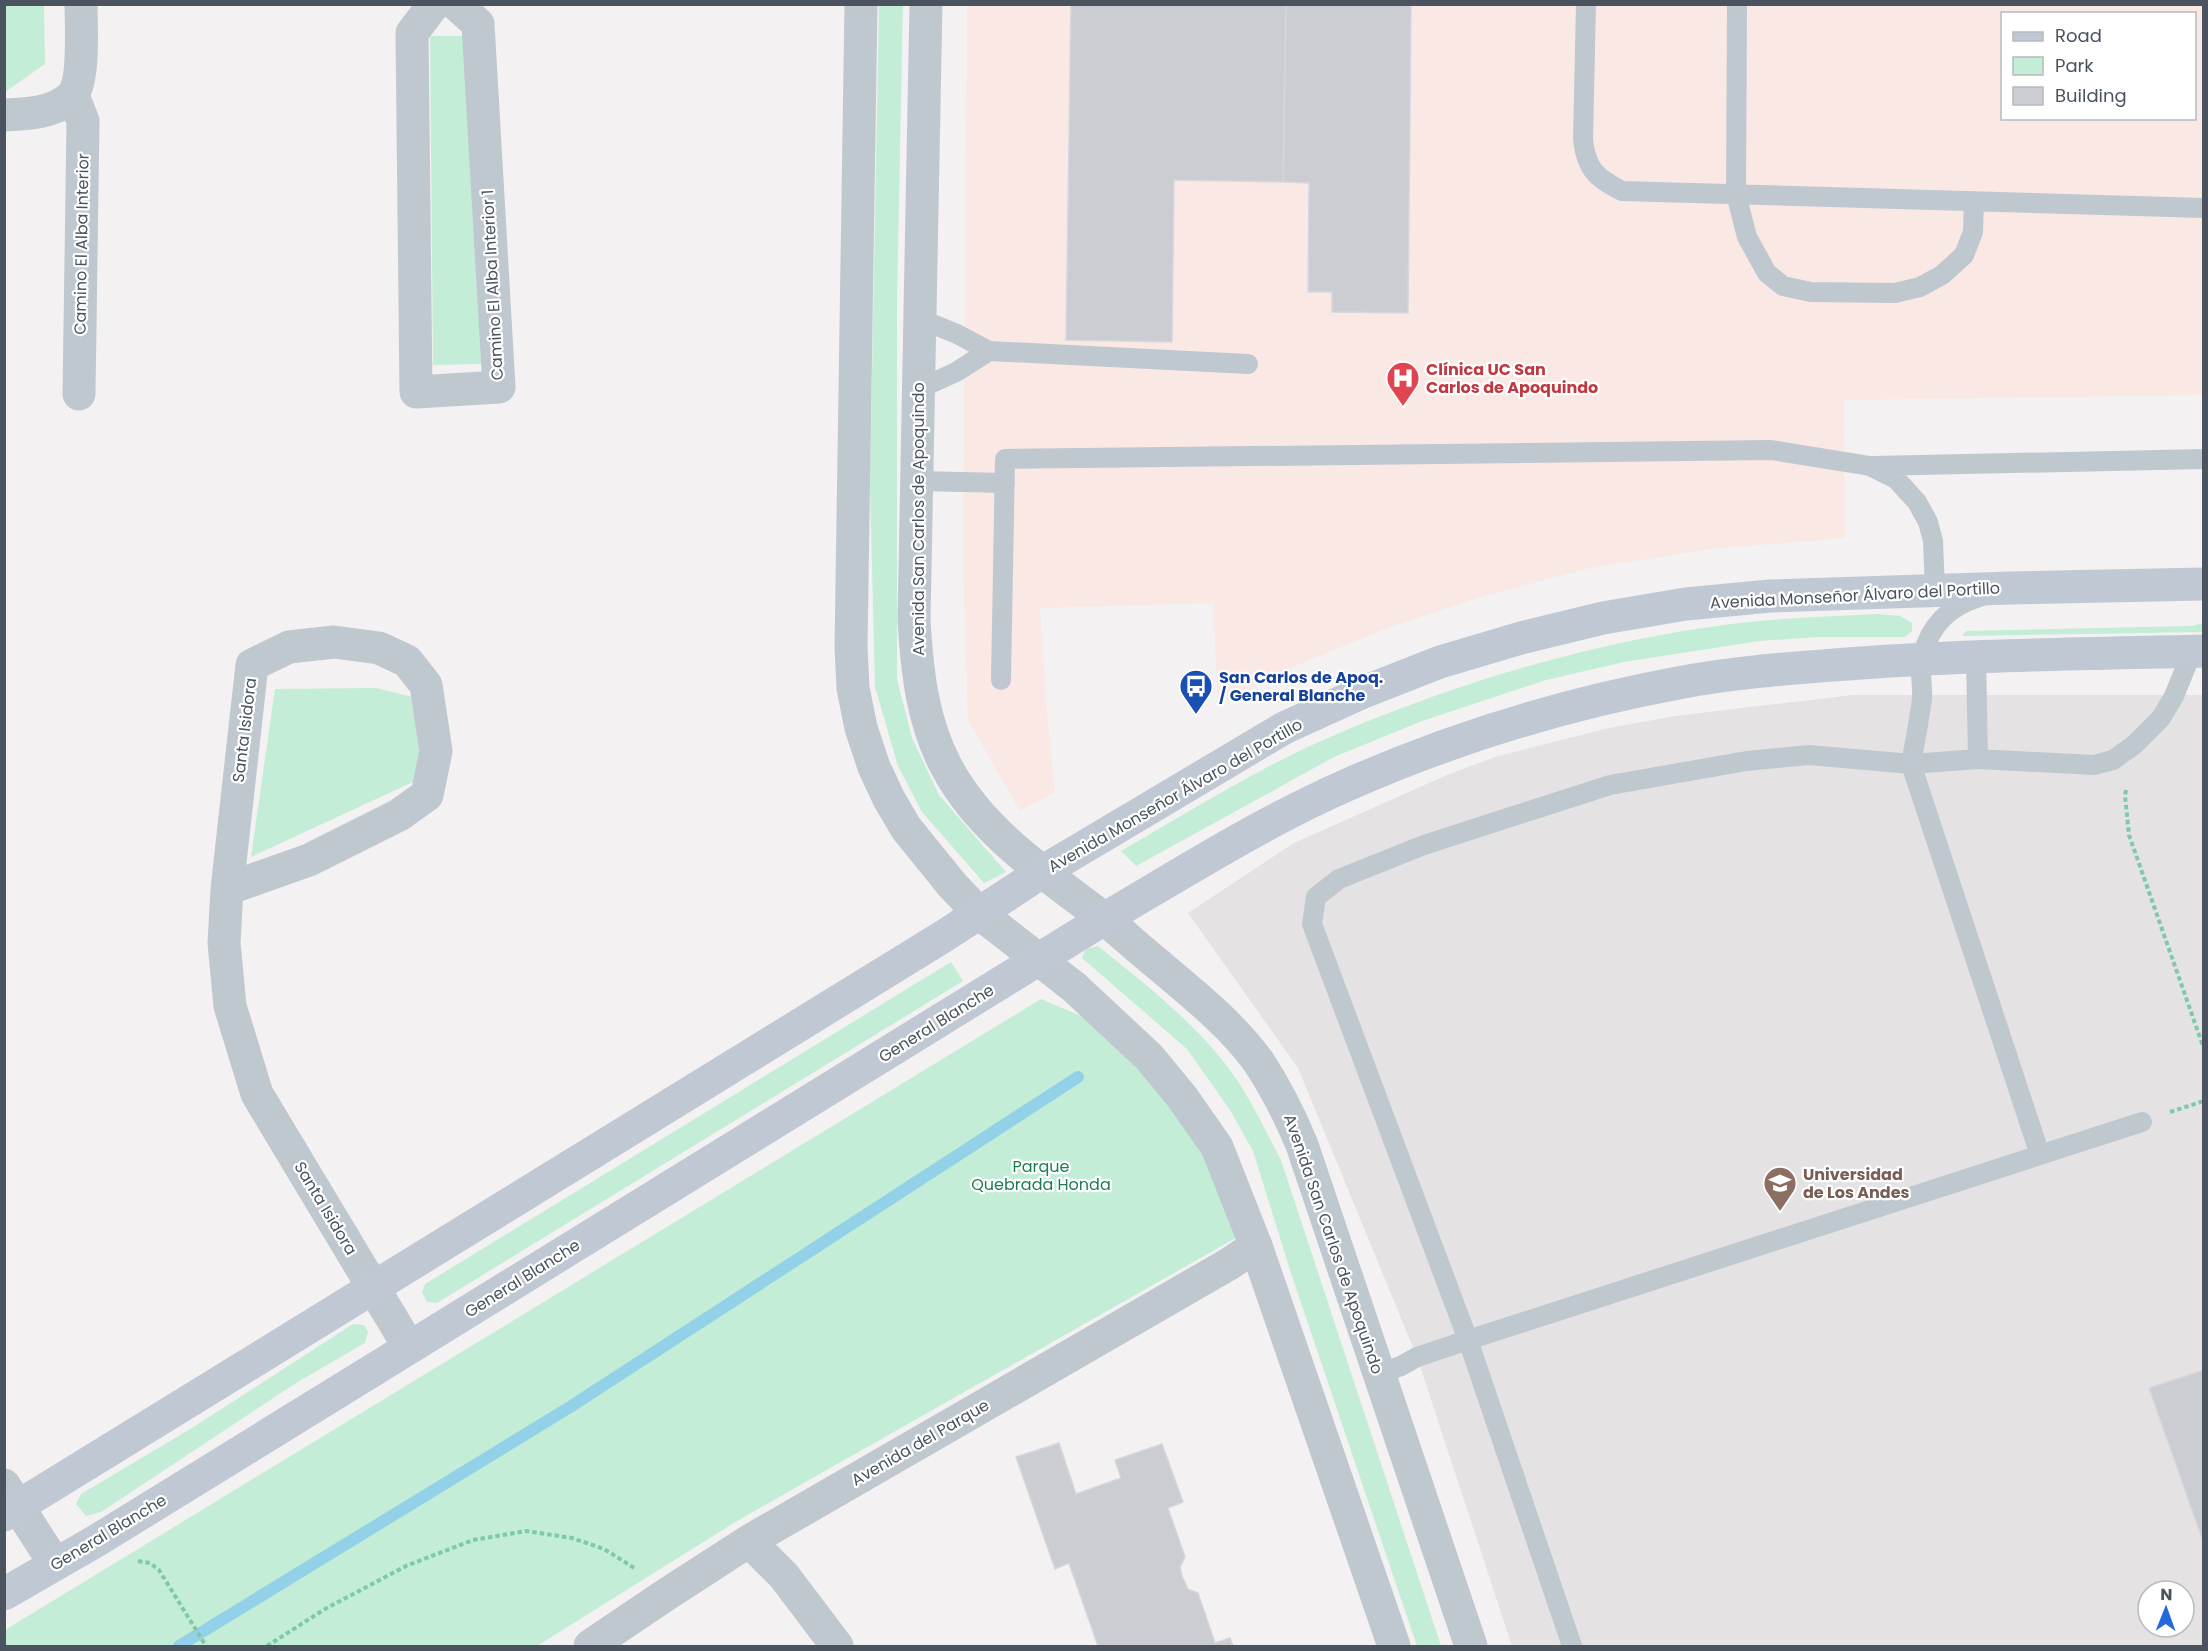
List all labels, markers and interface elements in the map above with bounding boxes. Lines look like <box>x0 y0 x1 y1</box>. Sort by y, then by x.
legend <box>2001 12 2196 120</box>
text: Road <box>2055 23 2102 48</box>
text: Park <box>2055 53 2094 78</box>
text: Building <box>2055 83 2127 108</box>
street label: Camino El Alba Interior <box>68 153 95 335</box>
street label: Camino El Alba Interior 1 <box>476 189 509 381</box>
place label: Clínica UC San Carlos de Apoquindo <box>1426 358 1598 399</box>
hospital icon: Clínica UC San Carlos de Apoquindo <box>1385 360 1421 407</box>
street label: Avenida San Carlos de Apoquindo <box>907 382 930 656</box>
street label: Avenida Monseñor Álvaro del Portillo <box>1709 576 2001 615</box>
place label: San Carlos de Apoq. / General Blanche <box>1219 666 1383 707</box>
bus stop icon: San Carlos de Apoq. / General Blanche <box>1178 668 1214 715</box>
street label: Santa Isidora <box>227 676 262 784</box>
street label: Avenida Monseñor Álvaro del Portillo <box>1044 713 1307 878</box>
street label: General Blanche <box>874 979 998 1068</box>
street label: Avenida San Carlos de Apoquindo <box>1278 1111 1389 1377</box>
park label: Parque Quebrada Honda <box>971 1155 1111 1196</box>
street label: Santa Isidora <box>289 1157 363 1259</box>
place label: Universidad de Los Andes <box>1803 1163 1910 1204</box>
school or university icon: Universidad de Los Andes <box>1762 1165 1798 1212</box>
street label: General Blanche <box>460 1234 584 1323</box>
street label: Avenida del Parque <box>847 1394 993 1491</box>
street label: General Blanche <box>46 1488 171 1576</box>
north arrow <box>2136 1579 2196 1639</box>
text: N <box>2160 1583 2172 1606</box>

